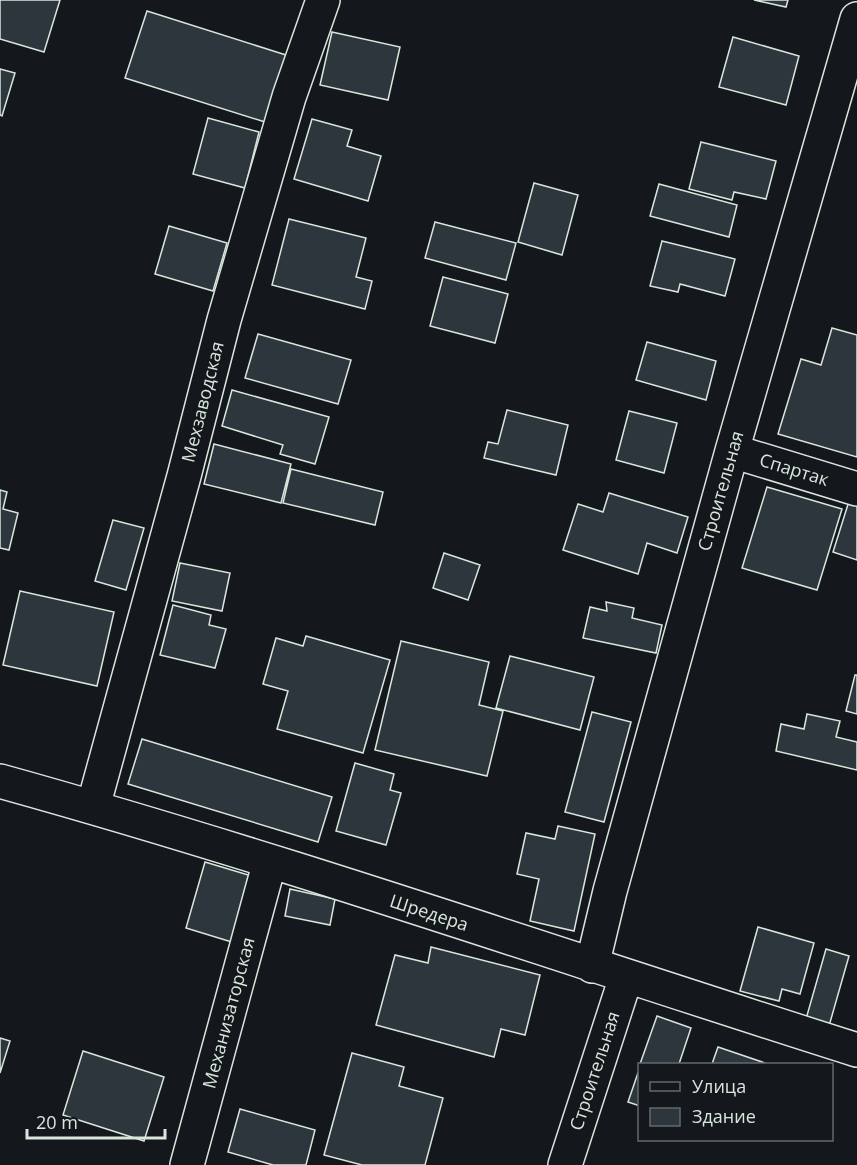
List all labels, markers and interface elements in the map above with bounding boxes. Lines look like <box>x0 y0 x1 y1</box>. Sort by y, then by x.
street label: Мехзаводская <box>175 339 229 465</box>
street label: Строительная <box>691 428 749 554</box>
street label: Спартак <box>757 447 833 491</box>
street label: Шредера <box>387 888 472 936</box>
street label: Механизаторская <box>196 935 260 1091</box>
street label: Строительная <box>563 1008 625 1133</box>
legend <box>638 1063 833 1141</box>
text: Улица <box>692 1074 746 1098</box>
scale bar <box>27 1102 165 1140</box>
text: Здание <box>692 1104 756 1128</box>
text: 20 m <box>36 1110 78 1134</box>

